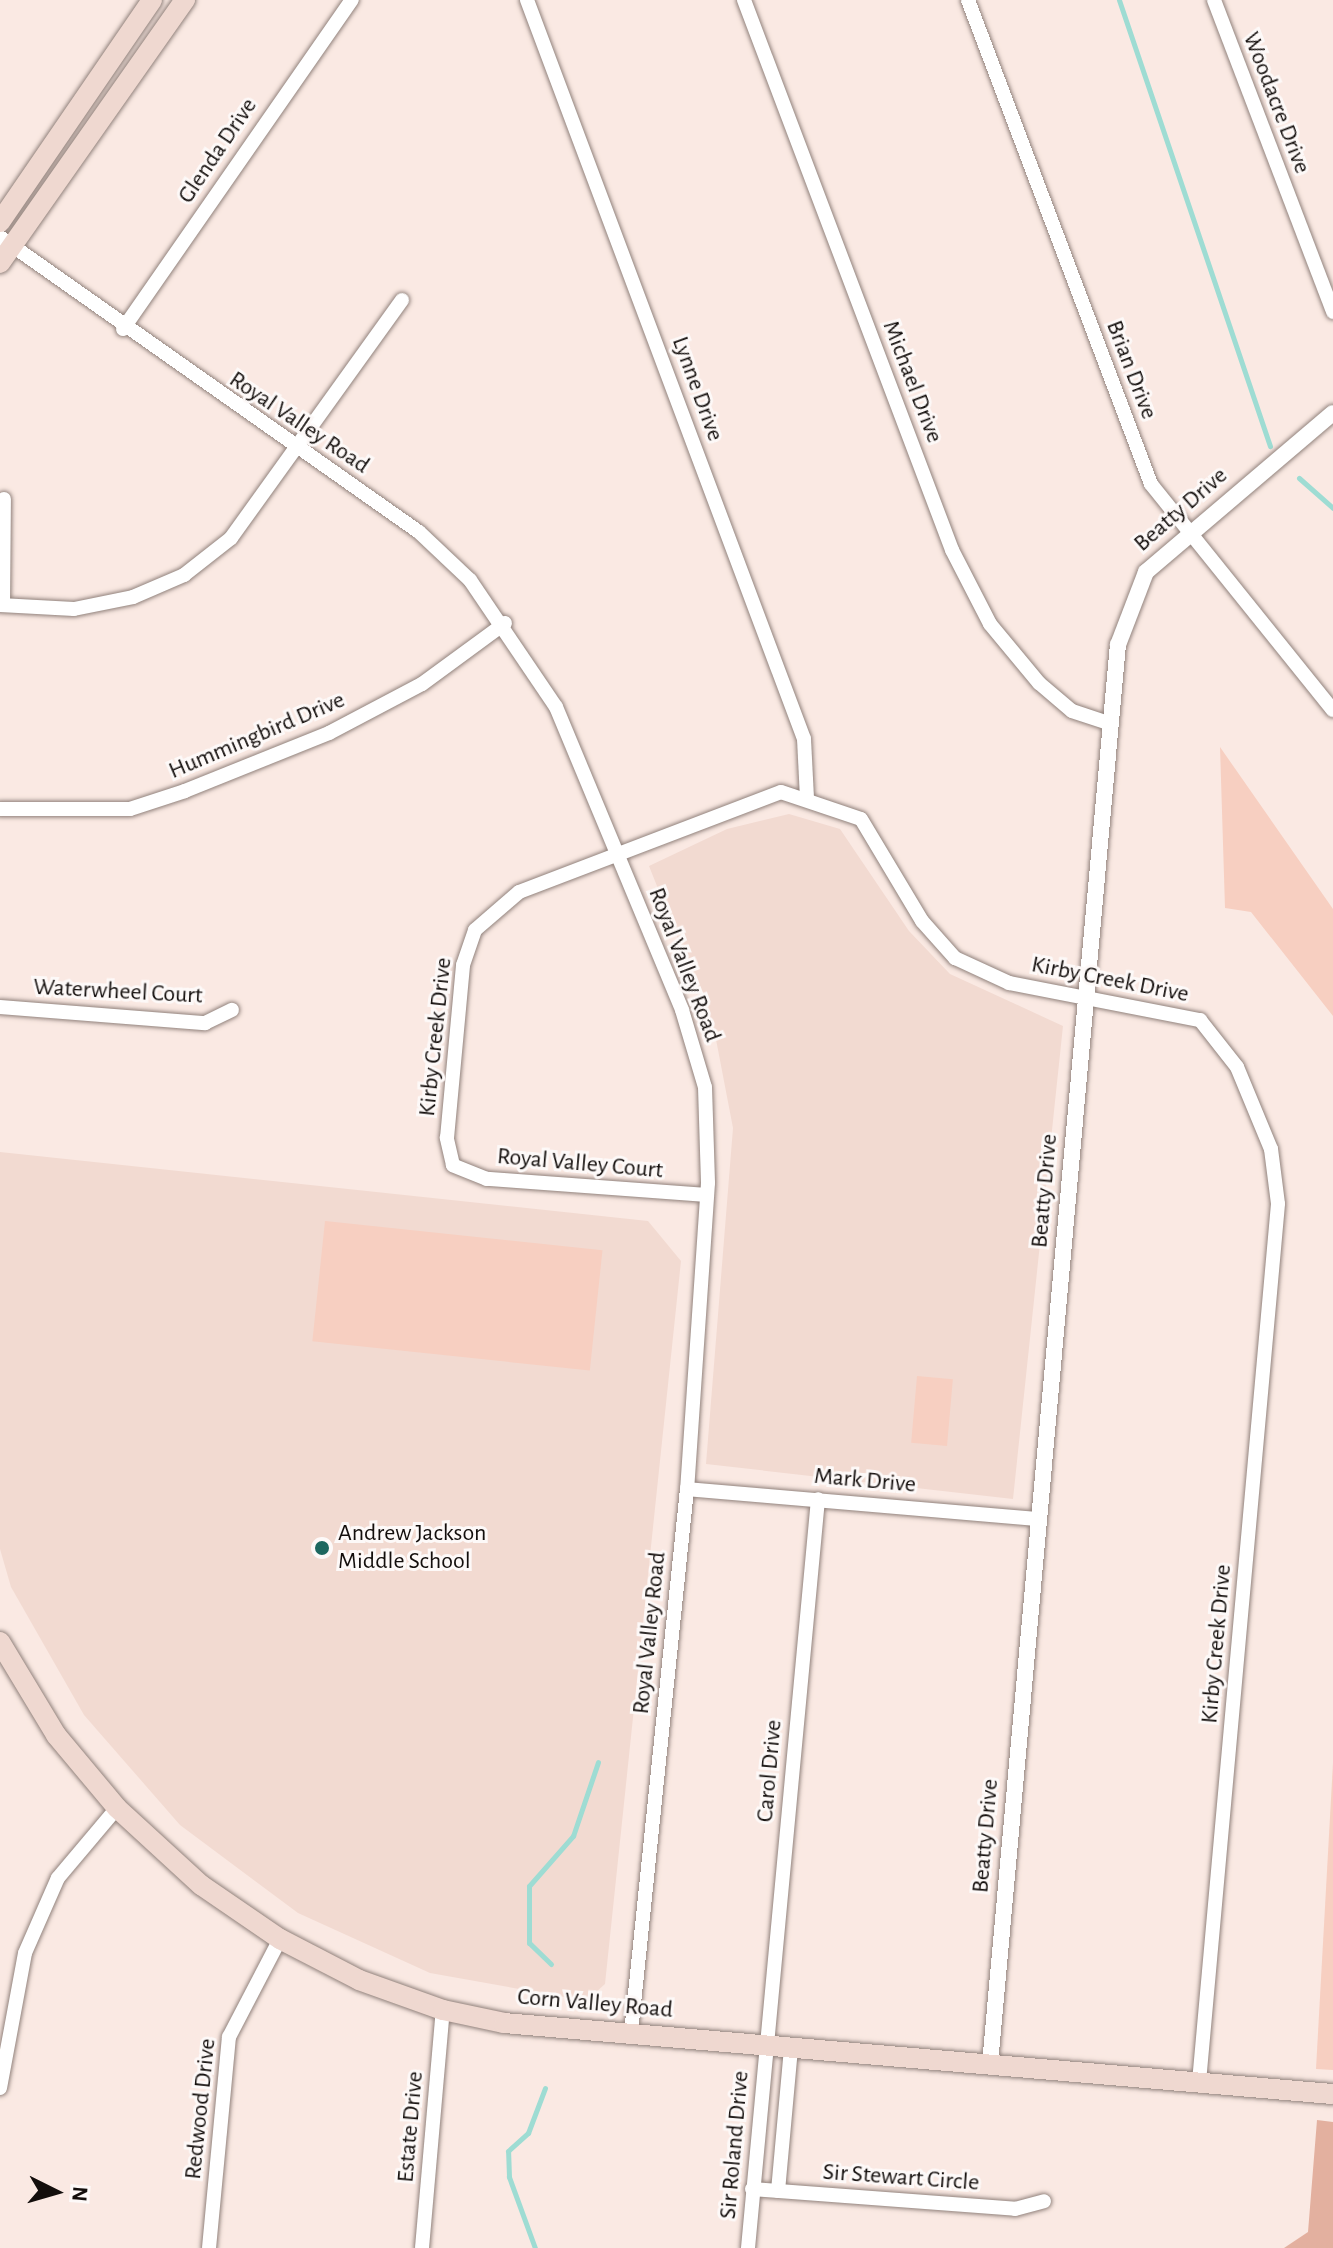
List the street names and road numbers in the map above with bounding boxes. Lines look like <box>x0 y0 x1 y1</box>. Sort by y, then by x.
street label: Woodacre Drive <box>1236 28 1316 178</box>
street label: Glenda Drive <box>172 93 264 209</box>
street label: Michael Drive <box>876 317 948 447</box>
street label: Brian Drive <box>1099 317 1163 423</box>
street label: Lynne Drive <box>665 333 729 445</box>
street label: Royal Valley Road <box>223 366 375 480</box>
street label: Beatty Drive <box>1128 462 1234 558</box>
street label: Hummingbird Drive <box>165 686 349 786</box>
street label: Royal Valley Road <box>641 884 727 1046</box>
street label: Kirby Creek Drive <box>1029 951 1191 1009</box>
street label: Kirby Creek Drive <box>413 956 459 1118</box>
street label: Waterwheel Court <box>33 973 203 1011</box>
street label: Beatty Drive <box>1026 1133 1064 1249</box>
street label: Royal Valley Court <box>496 1142 664 1186</box>
street label: Mark Drive <box>813 1462 917 1500</box>
street label: Royal Valley Road <box>627 1550 673 1716</box>
street label: Kirby Creek Drive <box>1196 1563 1238 1725</box>
street label: Carol Drive <box>751 1719 789 1823</box>
street label: Beatty Drive <box>967 1778 1005 1894</box>
street label: Corn Valley Road <box>516 1983 674 2025</box>
street label: Redwood Drive <box>179 2037 223 2181</box>
street label: Estate Drive <box>392 2070 430 2184</box>
street label: Sir Roland Drive <box>714 2070 756 2220</box>
street label: Sir Stewart Circle <box>822 2158 980 2198</box>

